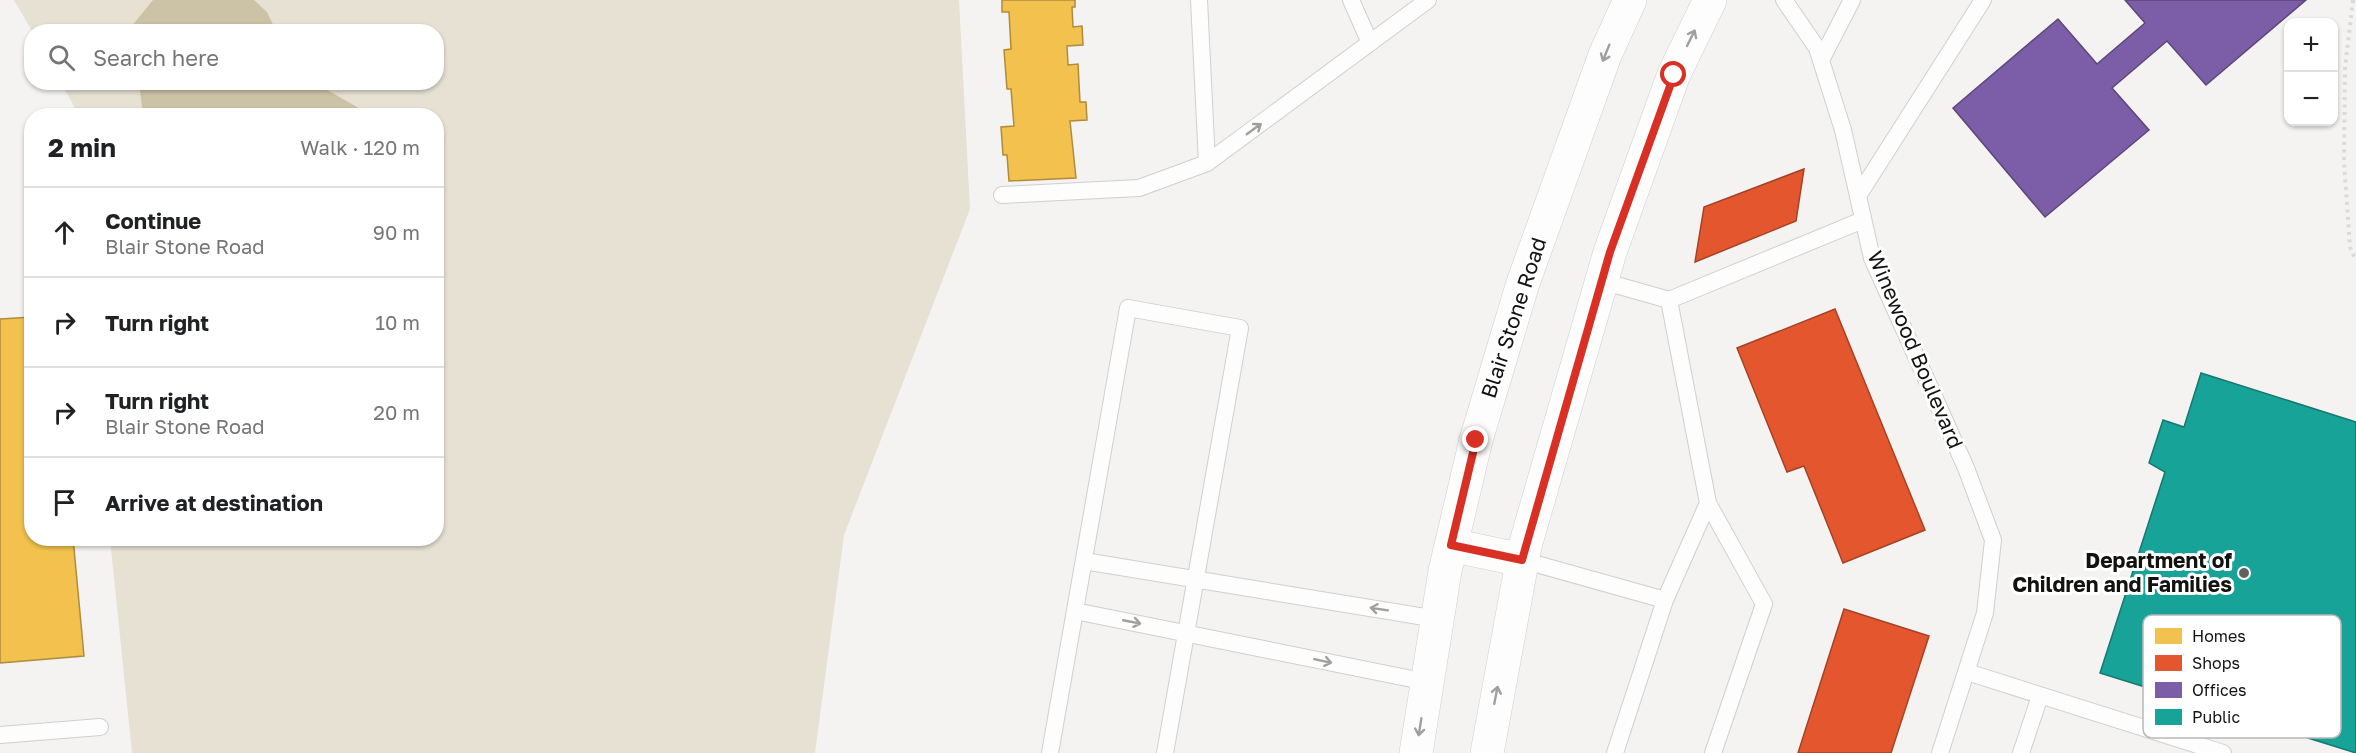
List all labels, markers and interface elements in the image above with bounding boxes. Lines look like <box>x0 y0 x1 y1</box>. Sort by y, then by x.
map controls <box>2284 18 2338 126</box>
button: + <box>2284 18 2338 72</box>
search box <box>24 24 444 90</box>
one-way arrow <box>1686 30 1698 48</box>
icon: search <box>45 41 78 74</box>
text: Search here <box>93 44 219 71</box>
one-way arrow <box>1600 44 1611 62</box>
route start <box>1660 61 1686 87</box>
button: − <box>2284 72 2338 126</box>
one-way arrow <box>1246 122 1262 135</box>
text: 2 min <box>48 132 116 163</box>
text: Walk · 120 m <box>300 135 420 159</box>
text: Continue <box>105 207 201 234</box>
icon: ahead <box>48 216 81 249</box>
text: 90 m <box>373 220 420 244</box>
text: Blair Stone Road <box>105 234 265 258</box>
street label: Blair Stone Road <box>1475 234 1551 401</box>
street label: Winewood Boulevard <box>1862 247 1969 452</box>
icon: right <box>48 306 81 339</box>
text: Turn right <box>105 309 209 336</box>
text: 10 m <box>375 310 420 334</box>
text: Turn right <box>105 387 209 414</box>
icon: right <box>48 396 81 429</box>
text: 20 m <box>373 400 420 424</box>
text: Blair Stone Road <box>105 414 265 438</box>
route end <box>1462 426 1488 452</box>
icon: arrive <box>48 486 81 519</box>
text: Arrive at destination <box>105 489 323 516</box>
place label: Department of Children and Families <box>2012 547 2232 597</box>
marker: Department of Children and Families <box>2237 566 2251 580</box>
one-way arrow <box>1370 603 1390 614</box>
legend <box>2143 615 2341 738</box>
one-way arrow <box>1122 617 1141 628</box>
text: Homes <box>2192 626 2246 646</box>
text: Shops <box>2192 653 2240 673</box>
one-way arrow <box>1313 656 1332 667</box>
text: Offices <box>2192 680 2246 700</box>
one-way arrow <box>1491 686 1502 706</box>
text: Public <box>2192 707 2240 727</box>
one-way arrow <box>1414 717 1425 737</box>

